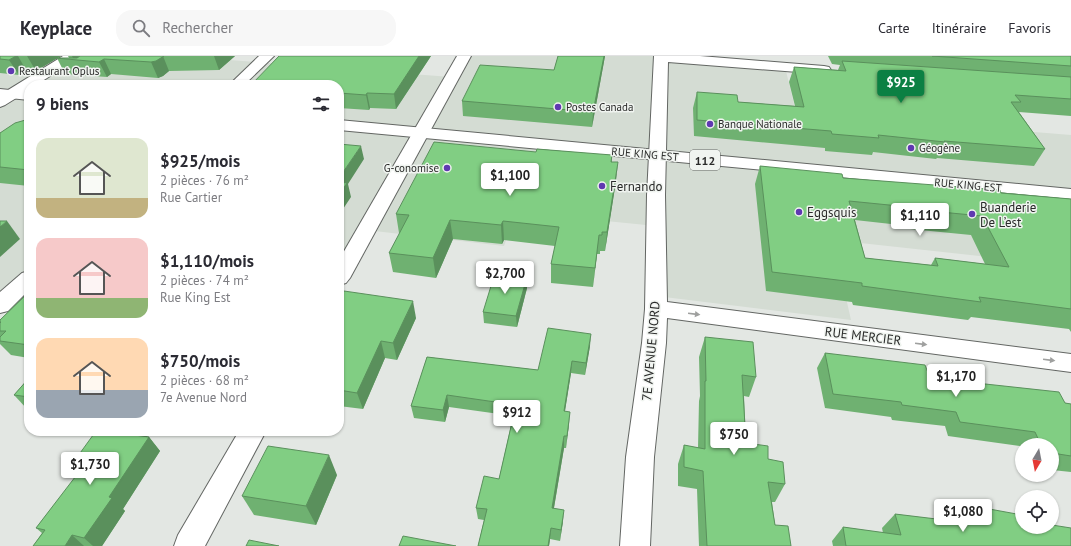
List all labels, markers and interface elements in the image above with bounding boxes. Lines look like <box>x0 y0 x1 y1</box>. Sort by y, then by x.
search box <box>116 10 396 46</box>
text: Keyplace <box>20 16 92 40</box>
icon: search <box>130 17 152 39</box>
text: Rechercher <box>162 18 233 37</box>
text: Carte <box>878 19 910 37</box>
text: Itinéraire <box>932 19 986 37</box>
text: Favoris <box>1008 19 1051 37</box>
place label: Restaurant Oplus <box>19 64 100 78</box>
marker: Restaurant Oplus <box>6 66 16 76</box>
pin: $925 <box>877 70 925 104</box>
text: $925 <box>886 74 916 91</box>
text: 9 biens <box>36 93 89 115</box>
icon: filters <box>310 93 332 115</box>
place label: Postes Canada <box>566 100 633 114</box>
marker: Postes Canada <box>553 102 563 112</box>
place label: Banque Nationale <box>718 117 802 131</box>
marker: Banque Nationale <box>705 119 715 129</box>
place label: Géogène <box>919 141 961 155</box>
marker: Géogène <box>906 143 916 153</box>
street label: RUE KING EST <box>611 144 679 164</box>
text: $925/mois <box>160 150 240 172</box>
road number: 112 <box>690 150 720 170</box>
icon: home <box>68 154 116 202</box>
place label: G-conomise <box>384 161 439 175</box>
marker: G-conomise <box>442 163 452 173</box>
pin: $1,100 <box>477 163 543 197</box>
text: $1,100 <box>490 167 530 184</box>
text: 2 pièces · 76 m² <box>160 172 249 189</box>
street label: RUE KING EST <box>934 175 1002 195</box>
place label: Fernando <box>610 178 662 195</box>
marker: Fernando <box>597 181 607 191</box>
text: Rue Cartier <box>160 189 222 206</box>
place label: Buanderie De L’est <box>980 199 1036 231</box>
pin: $1,110 <box>887 203 953 237</box>
place label: Eggsquis <box>807 204 856 221</box>
marker: Eggsquis <box>794 207 804 217</box>
text: $1,110 <box>900 207 940 224</box>
marker: Buanderie De L’est <box>967 209 977 219</box>
text: $1,110/mois <box>160 250 254 272</box>
icon: home <box>68 254 116 302</box>
pin: $2,700 <box>472 261 538 295</box>
text: $2,700 <box>485 265 525 282</box>
text: 2 pièces · 74 m² <box>160 272 249 289</box>
text: Rue King Est <box>160 289 231 306</box>
street label: 7E AVENUE NORD <box>638 300 664 402</box>
one-way arrow <box>688 311 701 317</box>
street label: RUE MERCIER <box>824 323 902 349</box>
one-way arrow <box>914 341 927 347</box>
text: $750/mois <box>160 350 240 372</box>
icon: home <box>68 354 116 402</box>
one-way arrow <box>1043 357 1056 363</box>
pin: $1,170 <box>923 364 989 398</box>
text: $1,170 <box>936 368 976 385</box>
text: 2 pièces · 68 m² <box>160 372 249 389</box>
text: 7e Avenue Nord <box>160 389 247 406</box>
pin: $912 <box>493 400 541 434</box>
text: $912 <box>502 404 532 421</box>
pin: $750 <box>710 422 758 456</box>
text: $750 <box>719 426 749 443</box>
north arrow <box>1015 438 1059 482</box>
map controls <box>1015 438 1059 534</box>
pin: $1,730 <box>57 452 123 486</box>
text: $1,730 <box>70 456 110 473</box>
button: locate <box>1015 490 1059 534</box>
pin: $1,080 <box>930 499 996 533</box>
text: $1,080 <box>943 503 983 520</box>

